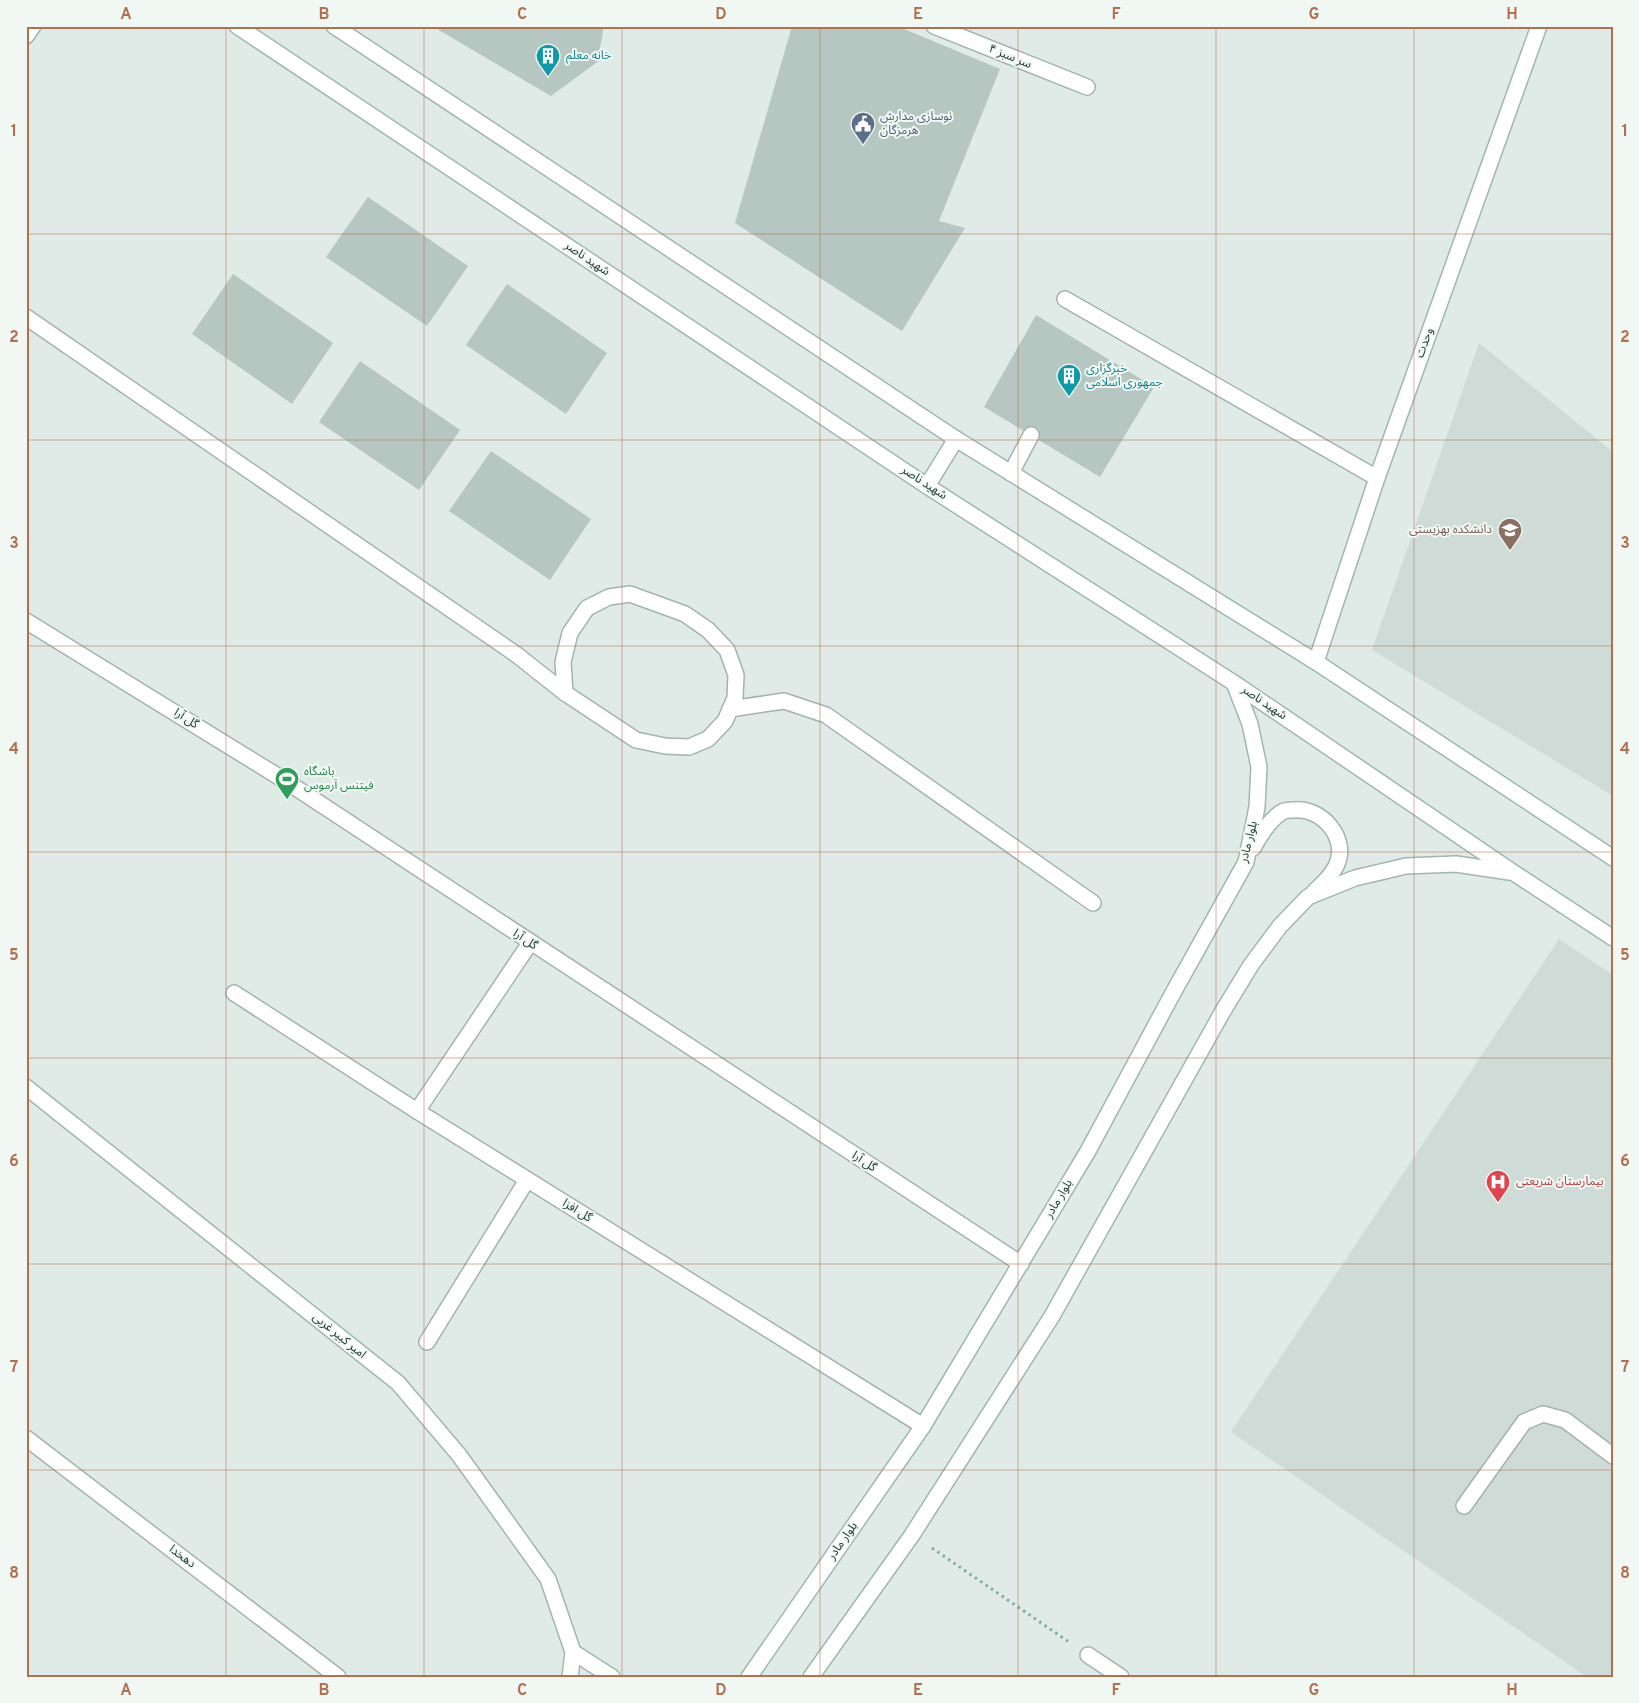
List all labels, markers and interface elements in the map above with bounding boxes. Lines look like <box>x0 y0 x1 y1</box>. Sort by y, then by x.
text: A <box>120 5 132 25</box>
text: B <box>318 5 330 25</box>
text: C <box>517 5 527 25</box>
text: D <box>715 5 727 25</box>
text: E <box>913 5 923 25</box>
text: F <box>1111 5 1121 25</box>
text: G <box>1309 5 1319 25</box>
text: H <box>1506 5 1518 25</box>
street label: سر سبز ۴ <box>986 41 1034 73</box>
building icon: خانه معلم <box>535 43 561 77</box>
place label: خانه معلم <box>566 48 611 64</box>
place label: نوسازی مدارش هرمزگان <box>880 109 952 139</box>
public building icon: نوسازی مدارش هرمزگان <box>850 111 876 145</box>
text: 1 <box>11 122 17 142</box>
text: 1 <box>1622 122 1628 142</box>
street label: شهید ناصر <box>560 237 613 280</box>
street label: وحدت <box>1412 326 1438 360</box>
text: 2 <box>9 328 19 348</box>
text: 2 <box>1620 328 1630 348</box>
place label: خبرگزاری جمهوری اسلامی <box>1086 361 1163 391</box>
building icon: خبرگزاری جمهوری اسلامی <box>1056 363 1082 397</box>
street label: شهید ناصر <box>897 462 950 504</box>
school or university icon: دانشکده بهزیستی <box>1497 517 1523 551</box>
place label: دانشکده بهزیستی <box>1409 522 1492 538</box>
text: 3 <box>9 534 19 554</box>
text: 3 <box>1620 534 1630 554</box>
street label: شهید ناصر <box>1237 681 1290 724</box>
street label: گل آرا <box>171 705 202 733</box>
text: 4 <box>9 740 19 760</box>
text: 4 <box>1620 740 1630 760</box>
place label: باشگاه فیتنس آرموس <box>304 764 374 794</box>
sports icon: باشگاه فیتنس آرموس <box>274 766 300 800</box>
street label: بلوار مادر <box>1236 819 1262 866</box>
street label: گل آرا <box>510 926 541 954</box>
text: 5 <box>9 946 19 966</box>
text: 5 <box>1620 946 1630 966</box>
street label: گل آرا <box>849 1148 880 1176</box>
text: 6 <box>9 1152 19 1172</box>
text: 6 <box>1620 1152 1630 1172</box>
hospital icon: بیمارستان شریعتی <box>1485 1169 1511 1203</box>
place label: بیمارستان شریعتی <box>1516 1174 1604 1190</box>
street label: بلوار مادر <box>1041 1177 1077 1222</box>
street label: گل افزا <box>559 1196 596 1227</box>
street label: امیر کبیر غربی <box>309 1309 369 1363</box>
text: 7 <box>10 1358 18 1378</box>
text: 7 <box>1621 1358 1629 1378</box>
street label: بلوار مادر <box>824 1519 862 1564</box>
street label: دهخدا <box>165 1542 199 1572</box>
text: 8 <box>9 1564 19 1584</box>
text: 8 <box>1620 1564 1630 1584</box>
text: A <box>120 1681 132 1701</box>
text: B <box>318 1681 330 1701</box>
text: C <box>517 1681 527 1701</box>
text: D <box>715 1681 727 1701</box>
text: E <box>913 1681 923 1701</box>
text: F <box>1111 1681 1121 1701</box>
text: G <box>1309 1681 1319 1701</box>
text: H <box>1506 1681 1518 1701</box>

